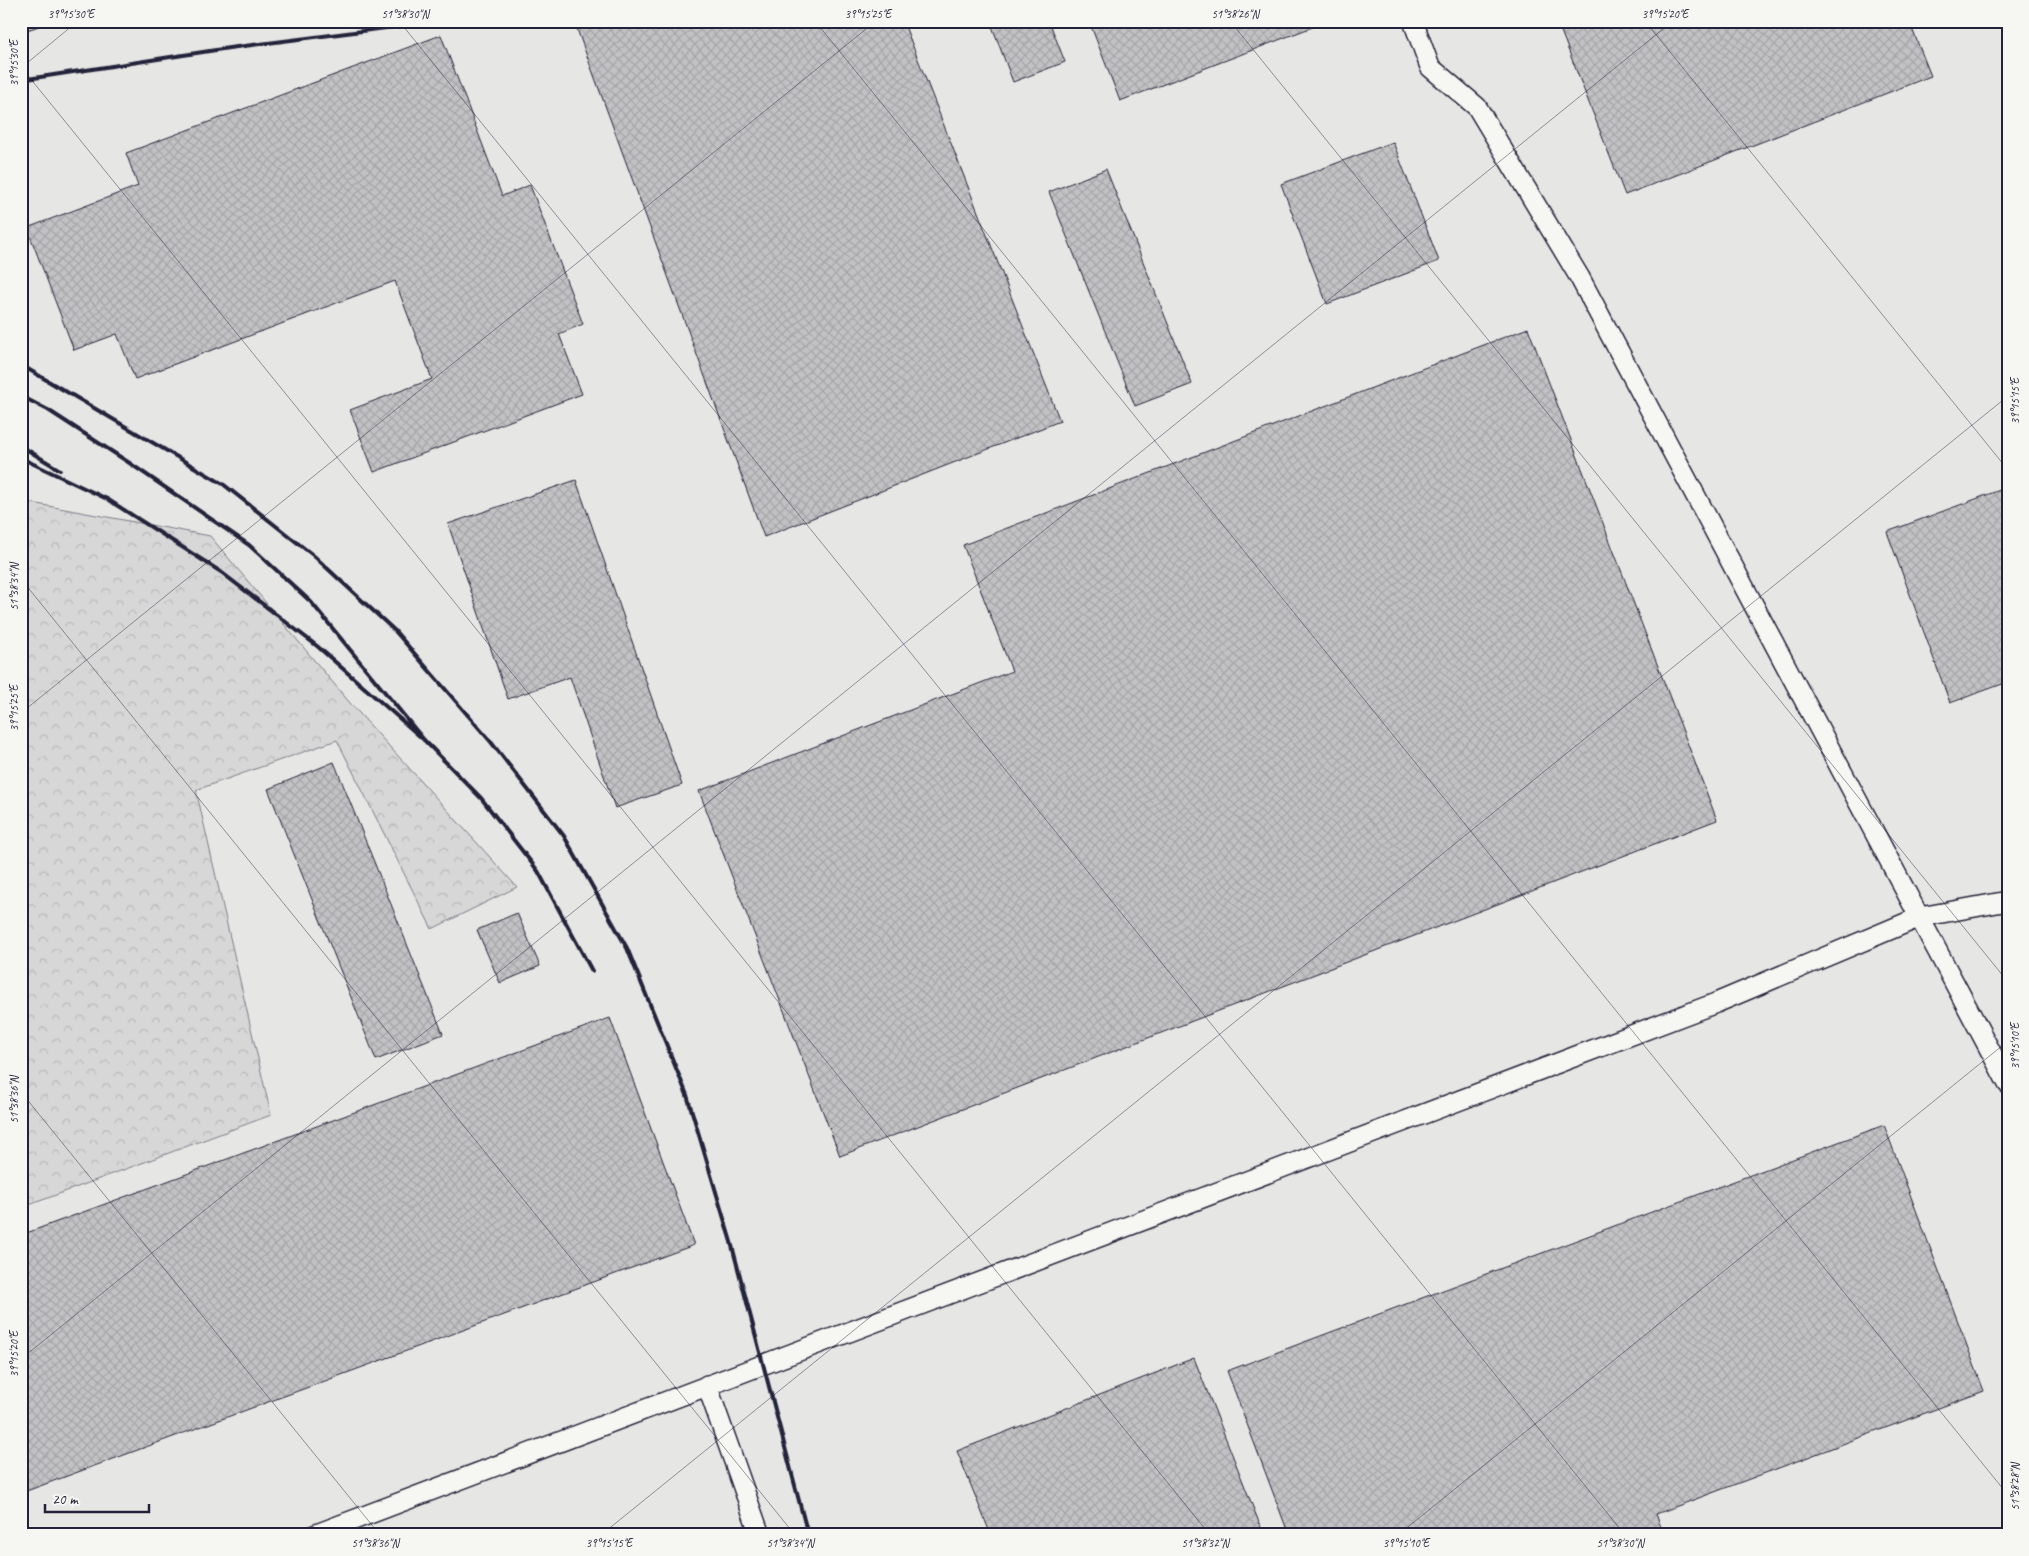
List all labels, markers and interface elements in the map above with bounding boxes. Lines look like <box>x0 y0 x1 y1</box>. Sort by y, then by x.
text: 39°15'30"E <box>48 6 96 22</box>
text: 51°38'30"N <box>381 6 430 22</box>
text: 39°15'25"E <box>845 6 893 22</box>
text: 51°38'26"N <box>1211 6 1260 22</box>
text: 39°15'20"E <box>1642 6 1690 22</box>
text: 39°15'30"E <box>6 38 22 86</box>
text: 39°15'15"E <box>2007 376 2023 424</box>
text: 51°38'34"N <box>6 562 22 611</box>
text: 39°15'25"E <box>6 683 22 731</box>
text: 39°15'10"E <box>2007 1021 2023 1069</box>
text: 51°38'36"N <box>6 1075 22 1124</box>
text: 39°15'20"E <box>6 1329 22 1377</box>
text: 51°38'28"N <box>2007 1462 2023 1511</box>
scale bar <box>45 1481 149 1513</box>
text: 20 m <box>52 1490 79 1509</box>
text: 51°38'36"N <box>351 1535 400 1551</box>
text: 39°15'15"E <box>586 1535 634 1551</box>
text: 51°38'34"N <box>766 1535 815 1551</box>
text: 51°38'32"N <box>1181 1535 1230 1551</box>
text: 39°15'10"E <box>1383 1535 1431 1551</box>
text: 51°38'30"N <box>1596 1535 1645 1551</box>

